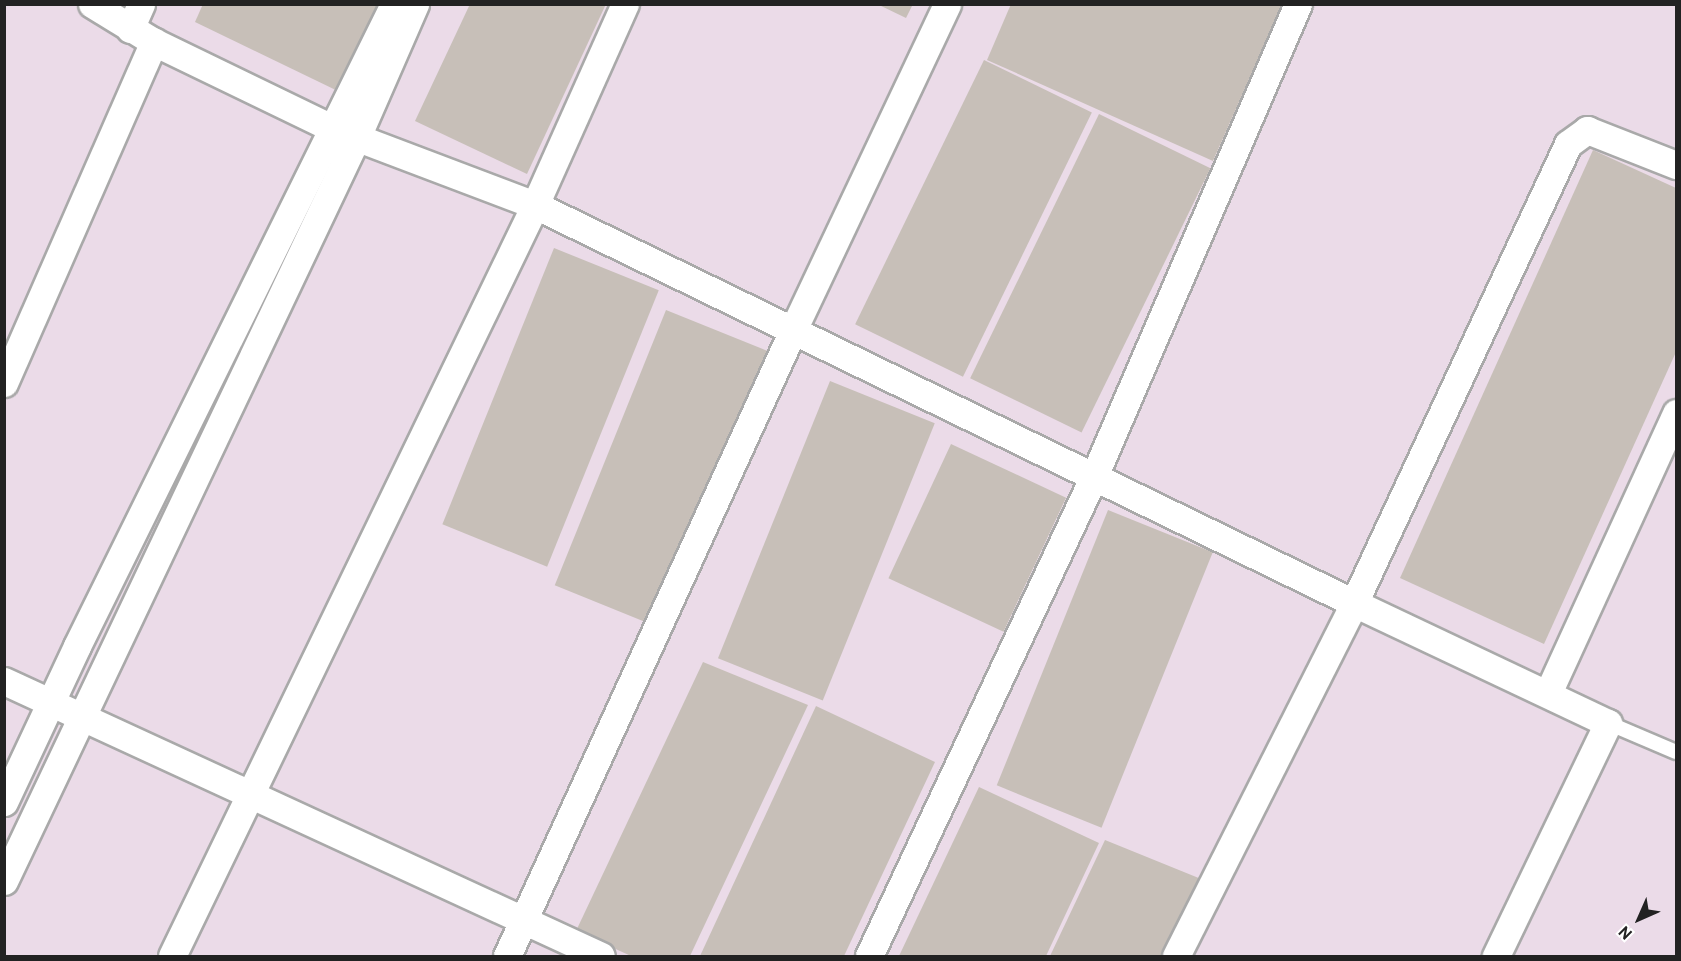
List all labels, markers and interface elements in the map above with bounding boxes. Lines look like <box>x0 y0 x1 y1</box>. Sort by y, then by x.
north arrow <box>1609 889 1669 949</box>
text: N <box>1615 921 1637 943</box>

